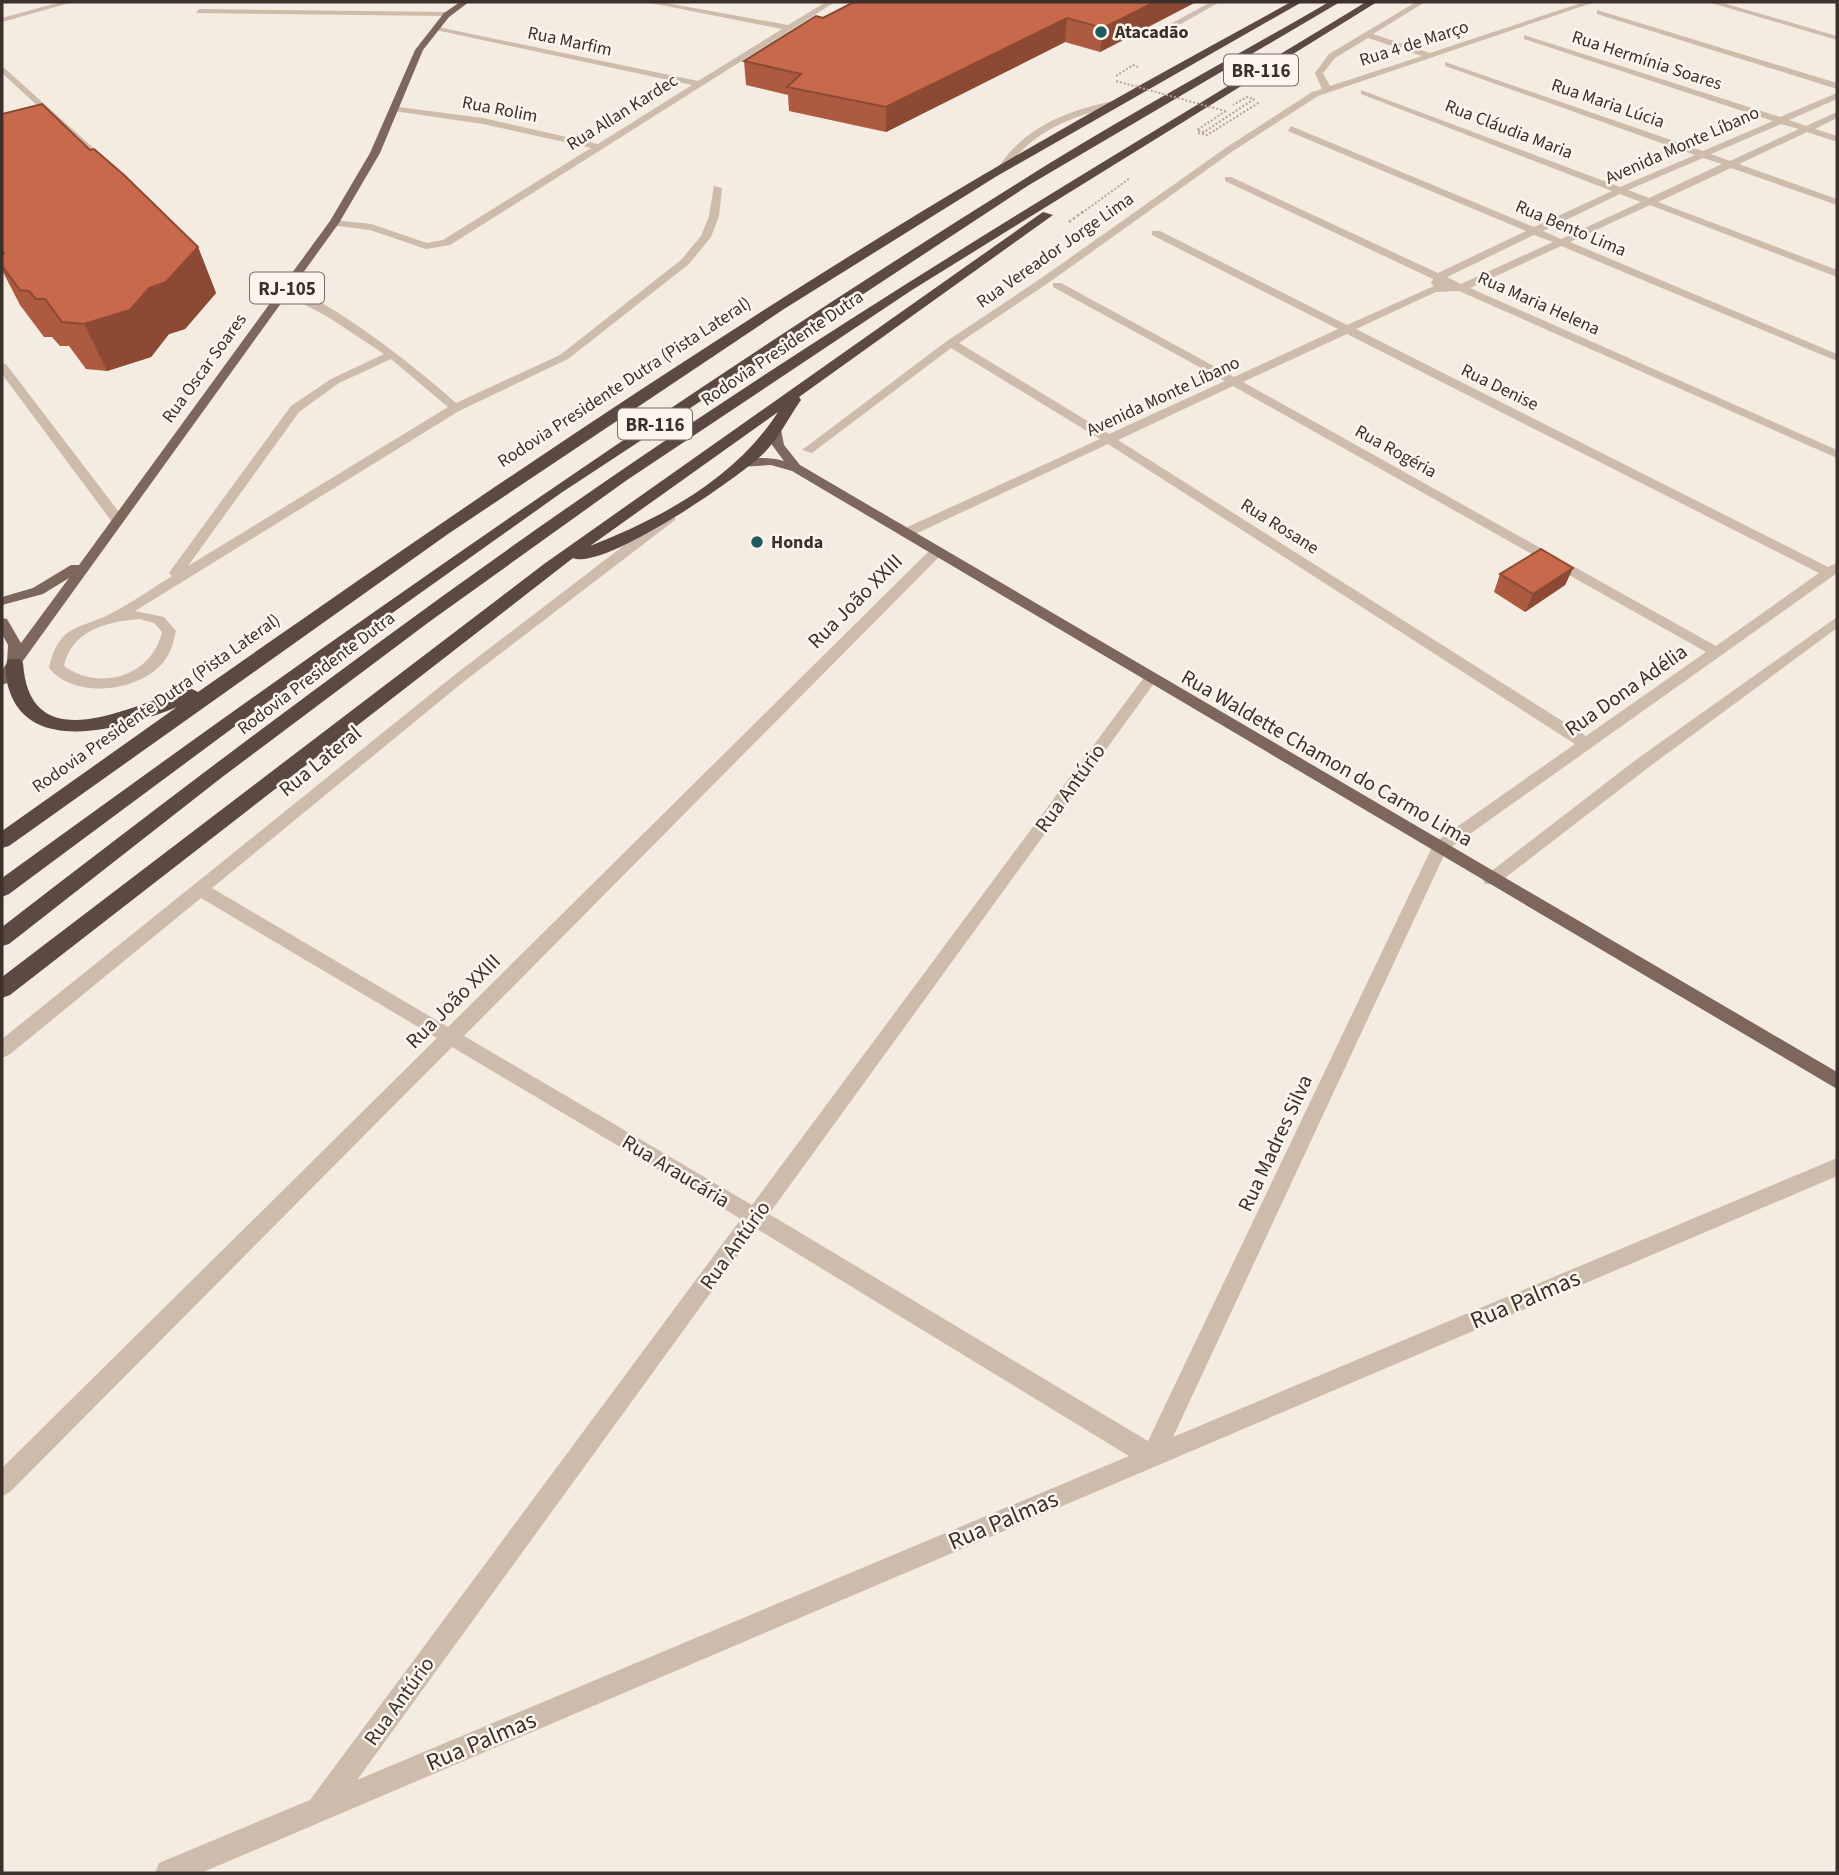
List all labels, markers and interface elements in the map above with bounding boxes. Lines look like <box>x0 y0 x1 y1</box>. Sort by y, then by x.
street label: Rua 4 de Março <box>1356 14 1472 73</box>
street label: Rua Marfim <box>525 20 614 63</box>
place label: Atacadão <box>1114 20 1189 45</box>
marker: Atacadão <box>1093 24 1109 40</box>
street label: Rua Hermínia Soares <box>1568 24 1725 97</box>
road number: BR-116 <box>1224 54 1298 86</box>
street label: Rua Allan Kardec <box>562 68 683 157</box>
street label: Rua Maria Lúcia <box>1548 72 1668 135</box>
street label: Rua Rolim <box>460 90 540 129</box>
street label: Rua Cláudia Maria <box>1441 94 1577 165</box>
street label: Avenida Monte Líbano <box>1601 100 1763 191</box>
street label: Rua Vereador Jorge Lima <box>972 187 1139 314</box>
street label: Rua Bento Lima <box>1511 194 1630 263</box>
street label: Rua Maria Helena <box>1474 265 1604 342</box>
road number: RJ-105 <box>250 272 324 304</box>
street label: Rodovia Presidente Dutra <box>696 285 868 412</box>
street label: Rodovia Presidente Dutra (Pista Lateral) <box>493 291 756 474</box>
street label: Rua Oscar Soares <box>156 308 253 428</box>
street label: Avenida Monte Líbano <box>1082 350 1244 443</box>
street label: Rua Denise <box>1457 358 1543 417</box>
road number: BR-116 <box>618 408 692 440</box>
street label: Rua Rogéria <box>1350 419 1441 484</box>
street label: Rua Rosane <box>1236 493 1324 560</box>
place label: Honda <box>771 530 823 555</box>
marker: Honda <box>749 534 765 550</box>
street label: Rua João XXIII <box>801 547 909 655</box>
street label: Rodovia Presidente Dutra <box>232 606 400 741</box>
street label: Rodovia Presidente Dutra (Pista Lateral) <box>27 608 285 799</box>
street label: Rua Dona Adélia <box>1559 637 1693 743</box>
street label: Rua Waldette Chamon do Carmo Lima <box>1176 662 1478 854</box>
street label: Rua Lateral <box>272 718 368 804</box>
street label: Rua Antúrio <box>1027 737 1113 839</box>
street label: Rua João XXIII <box>399 947 507 1055</box>
street label: Rua Madres Silva <box>1230 1070 1320 1216</box>
street label: Rua Araucária <box>616 1127 736 1215</box>
street label: Rua Antúrio <box>692 1194 778 1296</box>
street label: Rua Palmas <box>1465 1261 1586 1338</box>
street label: Rua Palmas <box>943 1482 1064 1559</box>
street label: Rua Antúrio <box>356 1650 442 1752</box>
street label: Rua Palmas <box>421 1703 542 1780</box>

